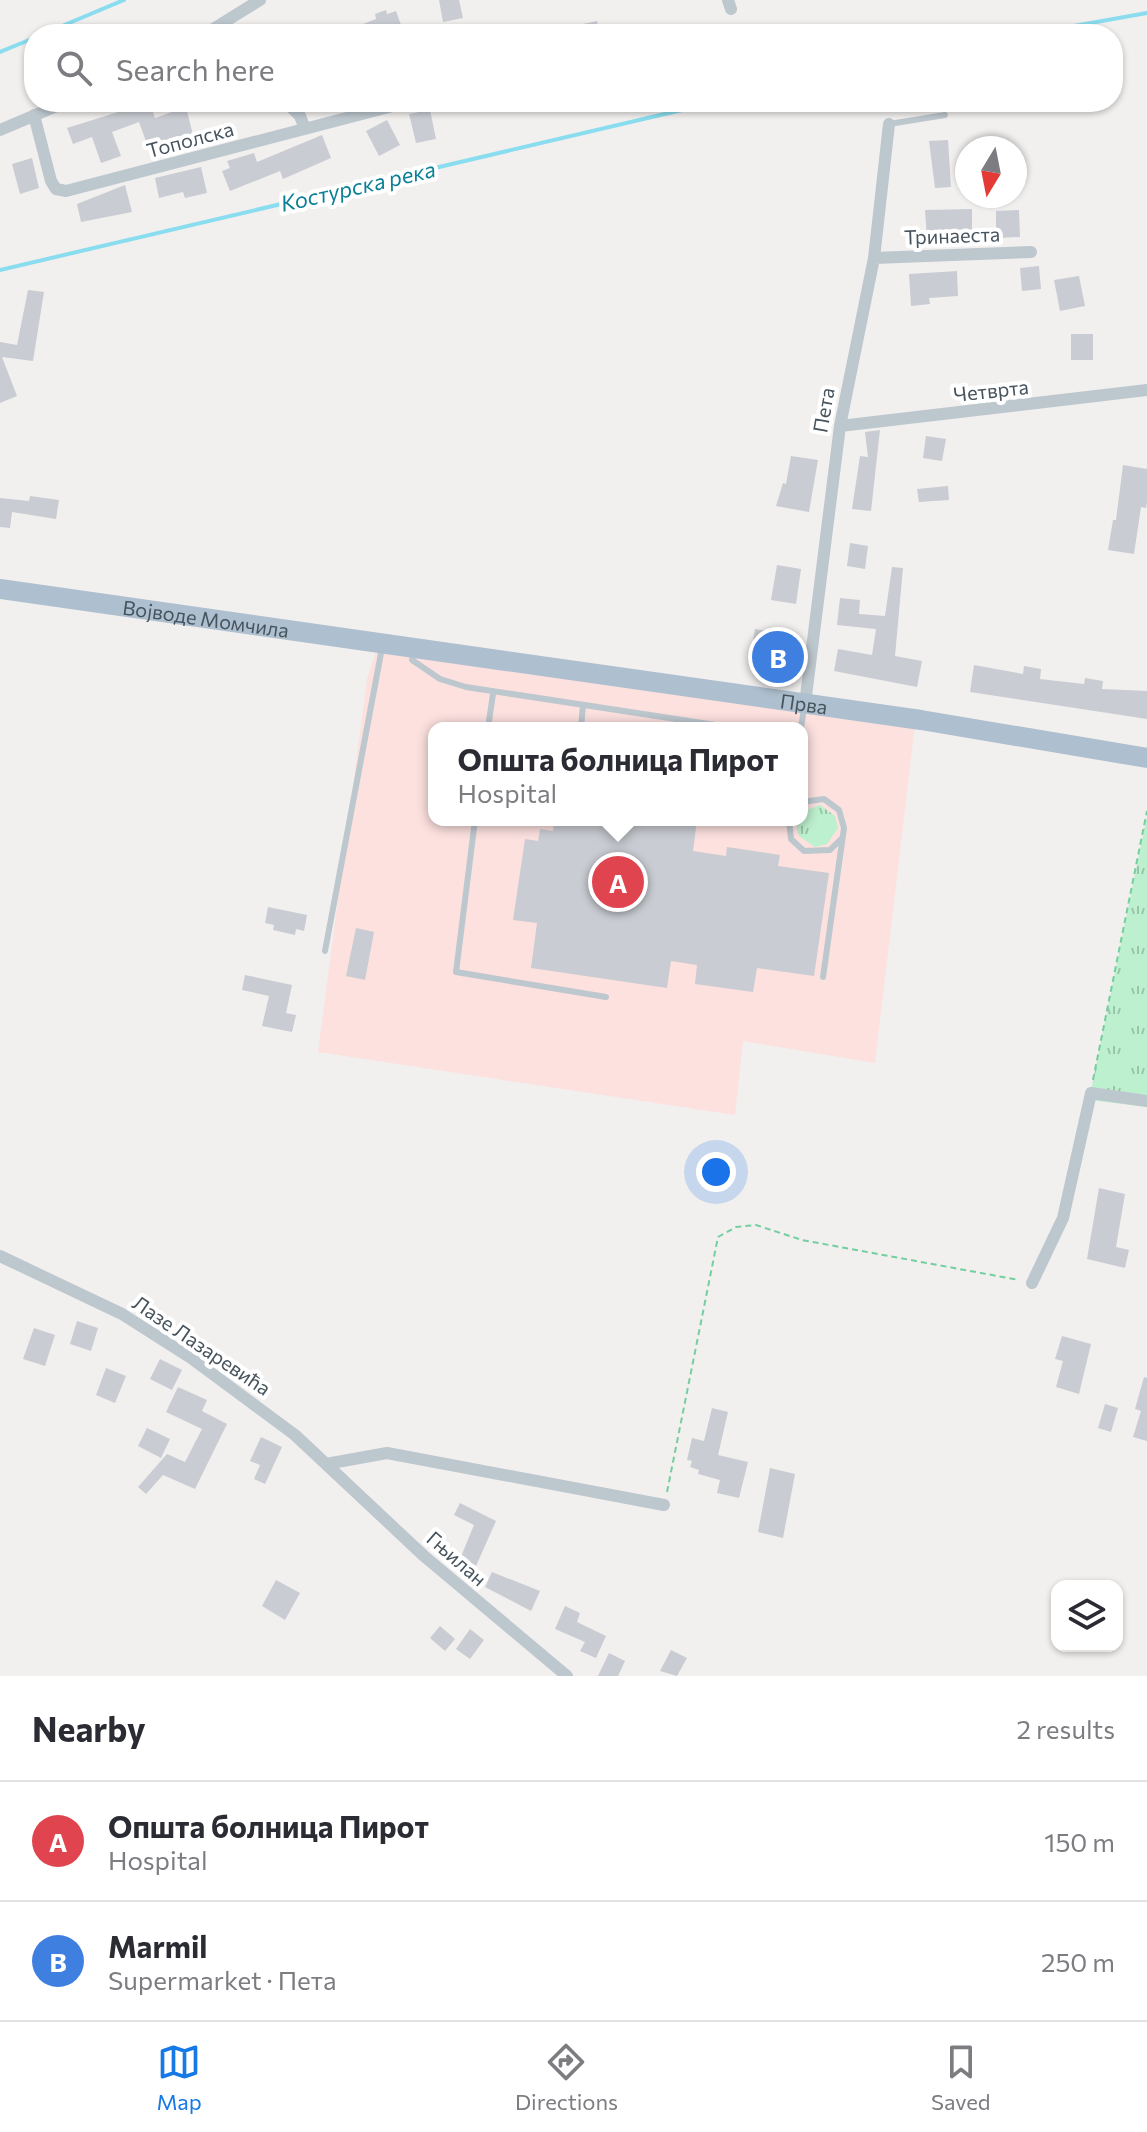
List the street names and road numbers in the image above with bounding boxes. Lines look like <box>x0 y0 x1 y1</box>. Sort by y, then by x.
street label: Тополска <box>144 116 236 162</box>
street label: Тринаеста <box>903 221 1001 249</box>
street label: Четврта <box>952 374 1030 406</box>
street label: Пета <box>807 386 839 434</box>
street label: Војводе Момчила <box>121 595 291 642</box>
street label: Прва <box>779 688 829 719</box>
street label: Лазе Лазаревића <box>129 1290 275 1400</box>
street label: Гњилан <box>422 1526 492 1590</box>

